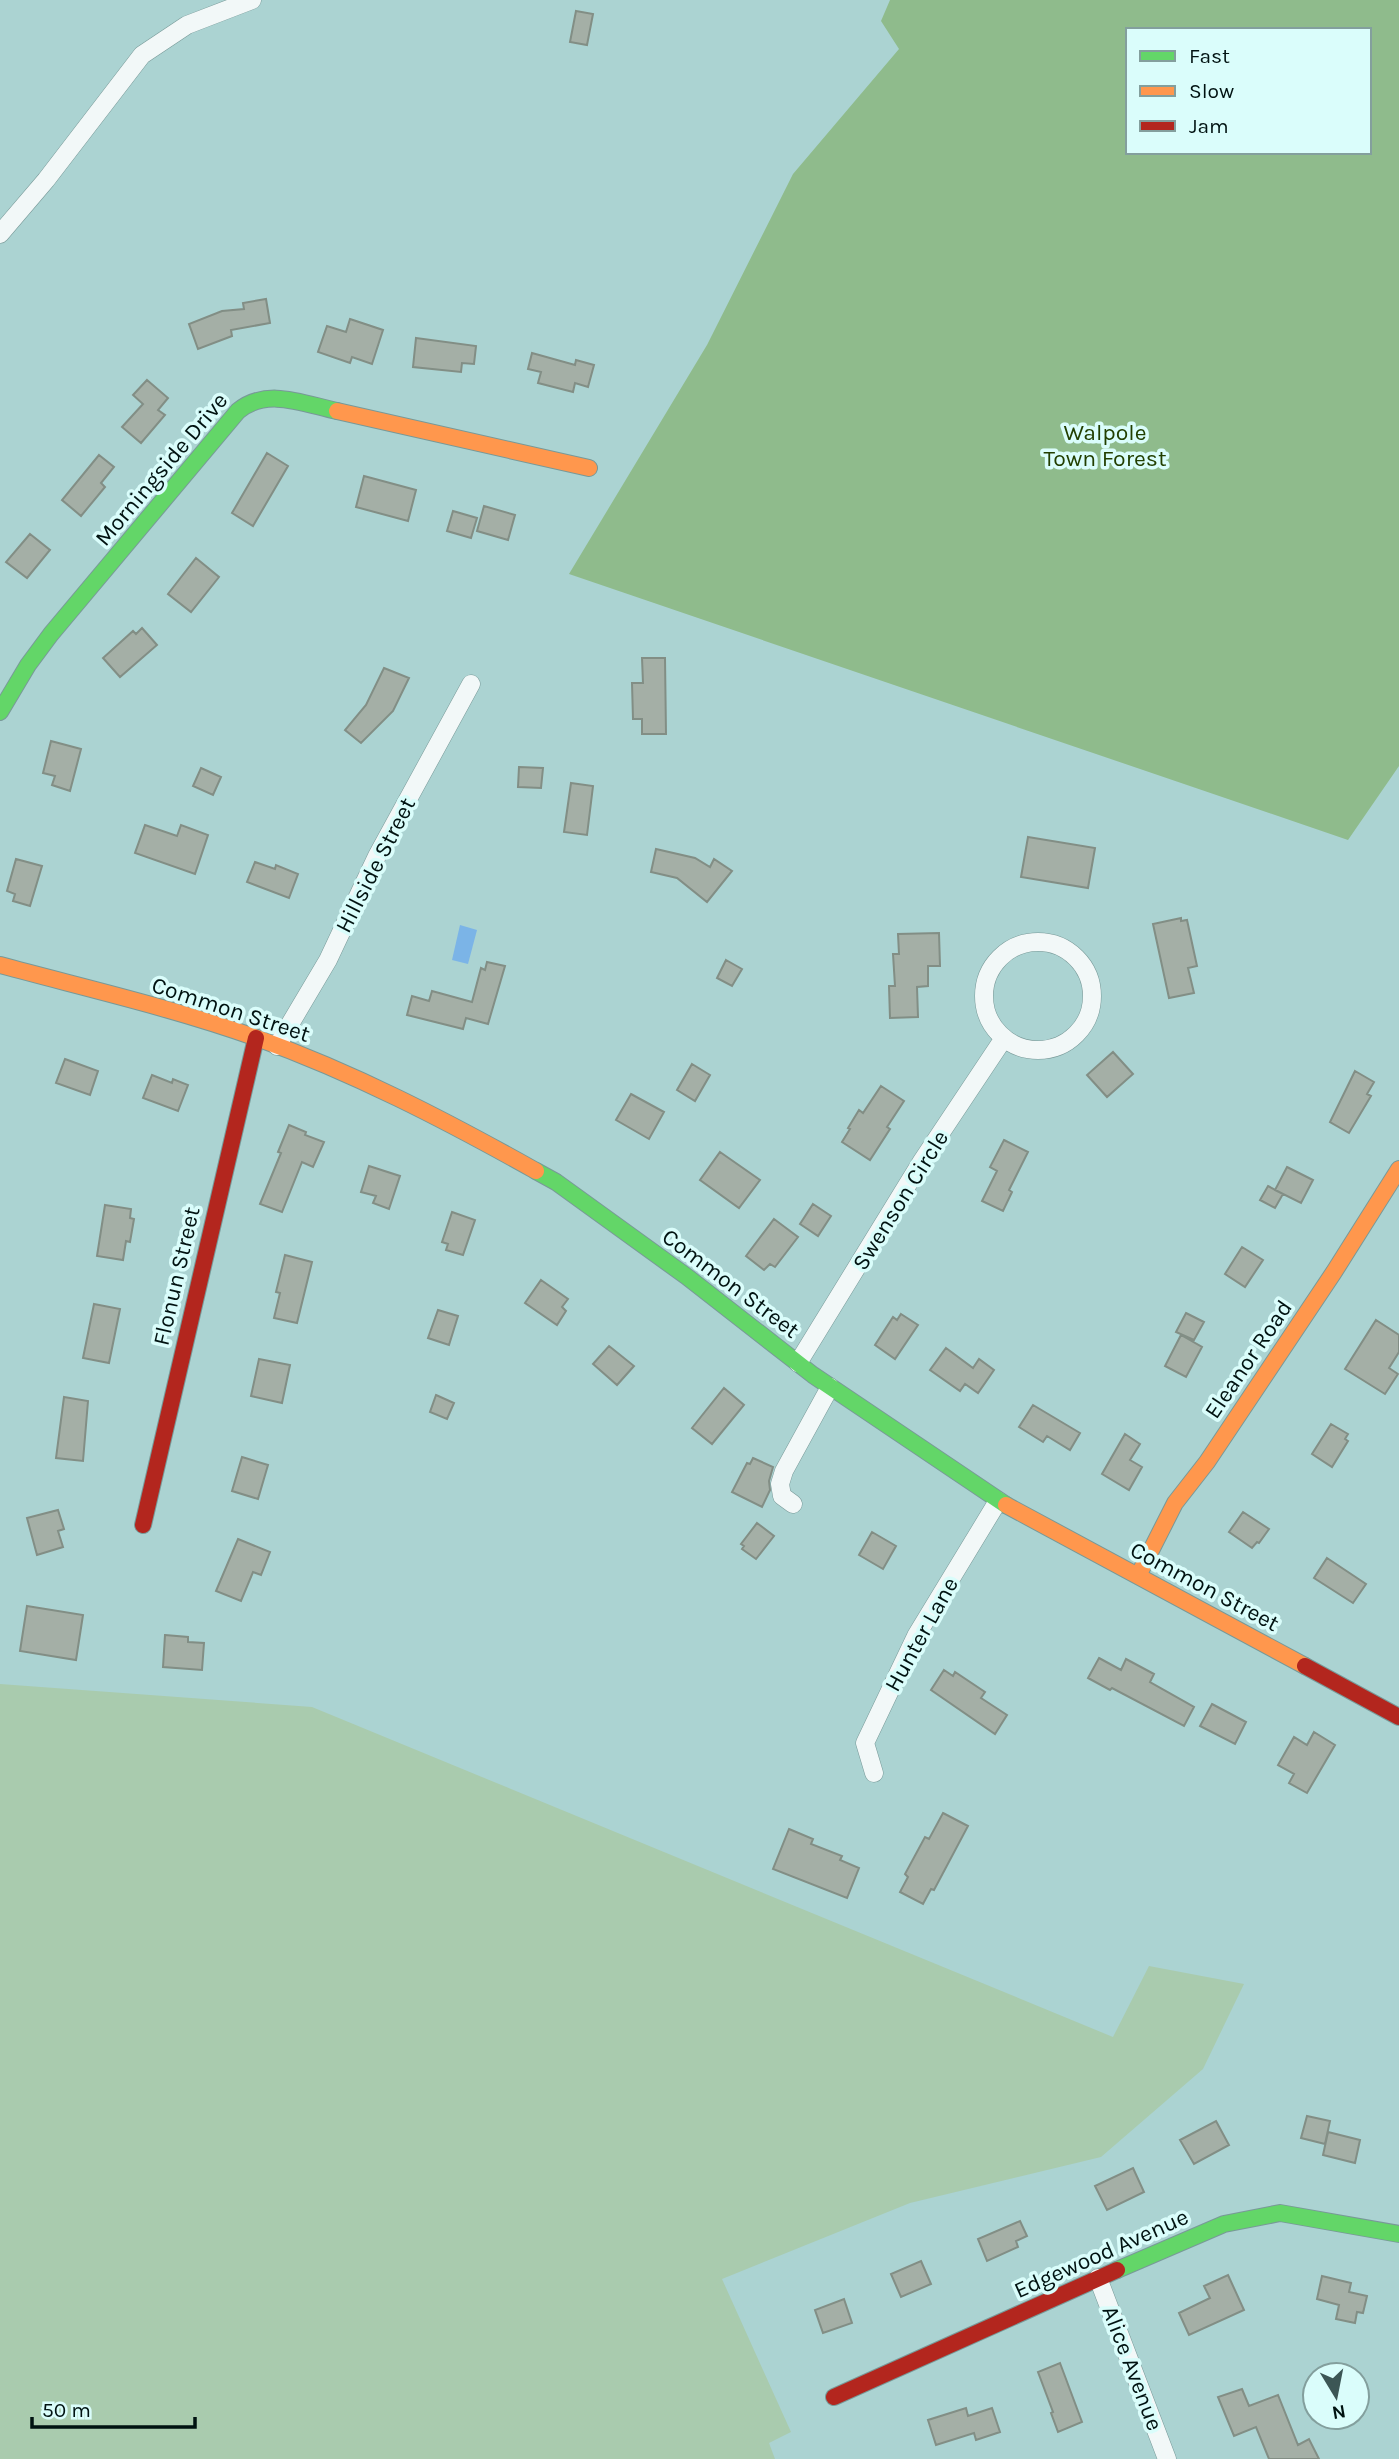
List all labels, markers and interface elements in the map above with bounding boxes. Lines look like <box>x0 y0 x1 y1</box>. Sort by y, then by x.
legend <box>1126 28 1371 154</box>
text: Fast <box>1189 44 1230 68</box>
text: Slow <box>1189 79 1234 103</box>
text: Jam <box>1189 114 1229 138</box>
street label: Morningside Drive <box>89 387 233 551</box>
park label: Walpole Town Forest <box>1043 419 1167 472</box>
street label: Hillside Street <box>330 793 421 937</box>
street label: Common Street <box>148 971 314 1048</box>
street label: Swenson Circle <box>847 1125 954 1275</box>
street label: Flonun Street <box>147 1204 206 1348</box>
street label: Common Street <box>657 1223 805 1344</box>
street label: Eleanor Road <box>1199 1295 1298 1424</box>
street label: Common Street <box>1126 1536 1284 1637</box>
street label: Hunter Lane <box>879 1572 964 1696</box>
street label: Edgewood Avenue <box>1010 2203 1193 2304</box>
street label: Alice Avenue <box>1096 2302 1169 2434</box>
north arrow <box>1301 2361 1371 2431</box>
scale bar <box>32 2386 194 2430</box>
text: 50 m <box>42 2398 91 2422</box>
text: N <box>1330 2400 1347 2424</box>

